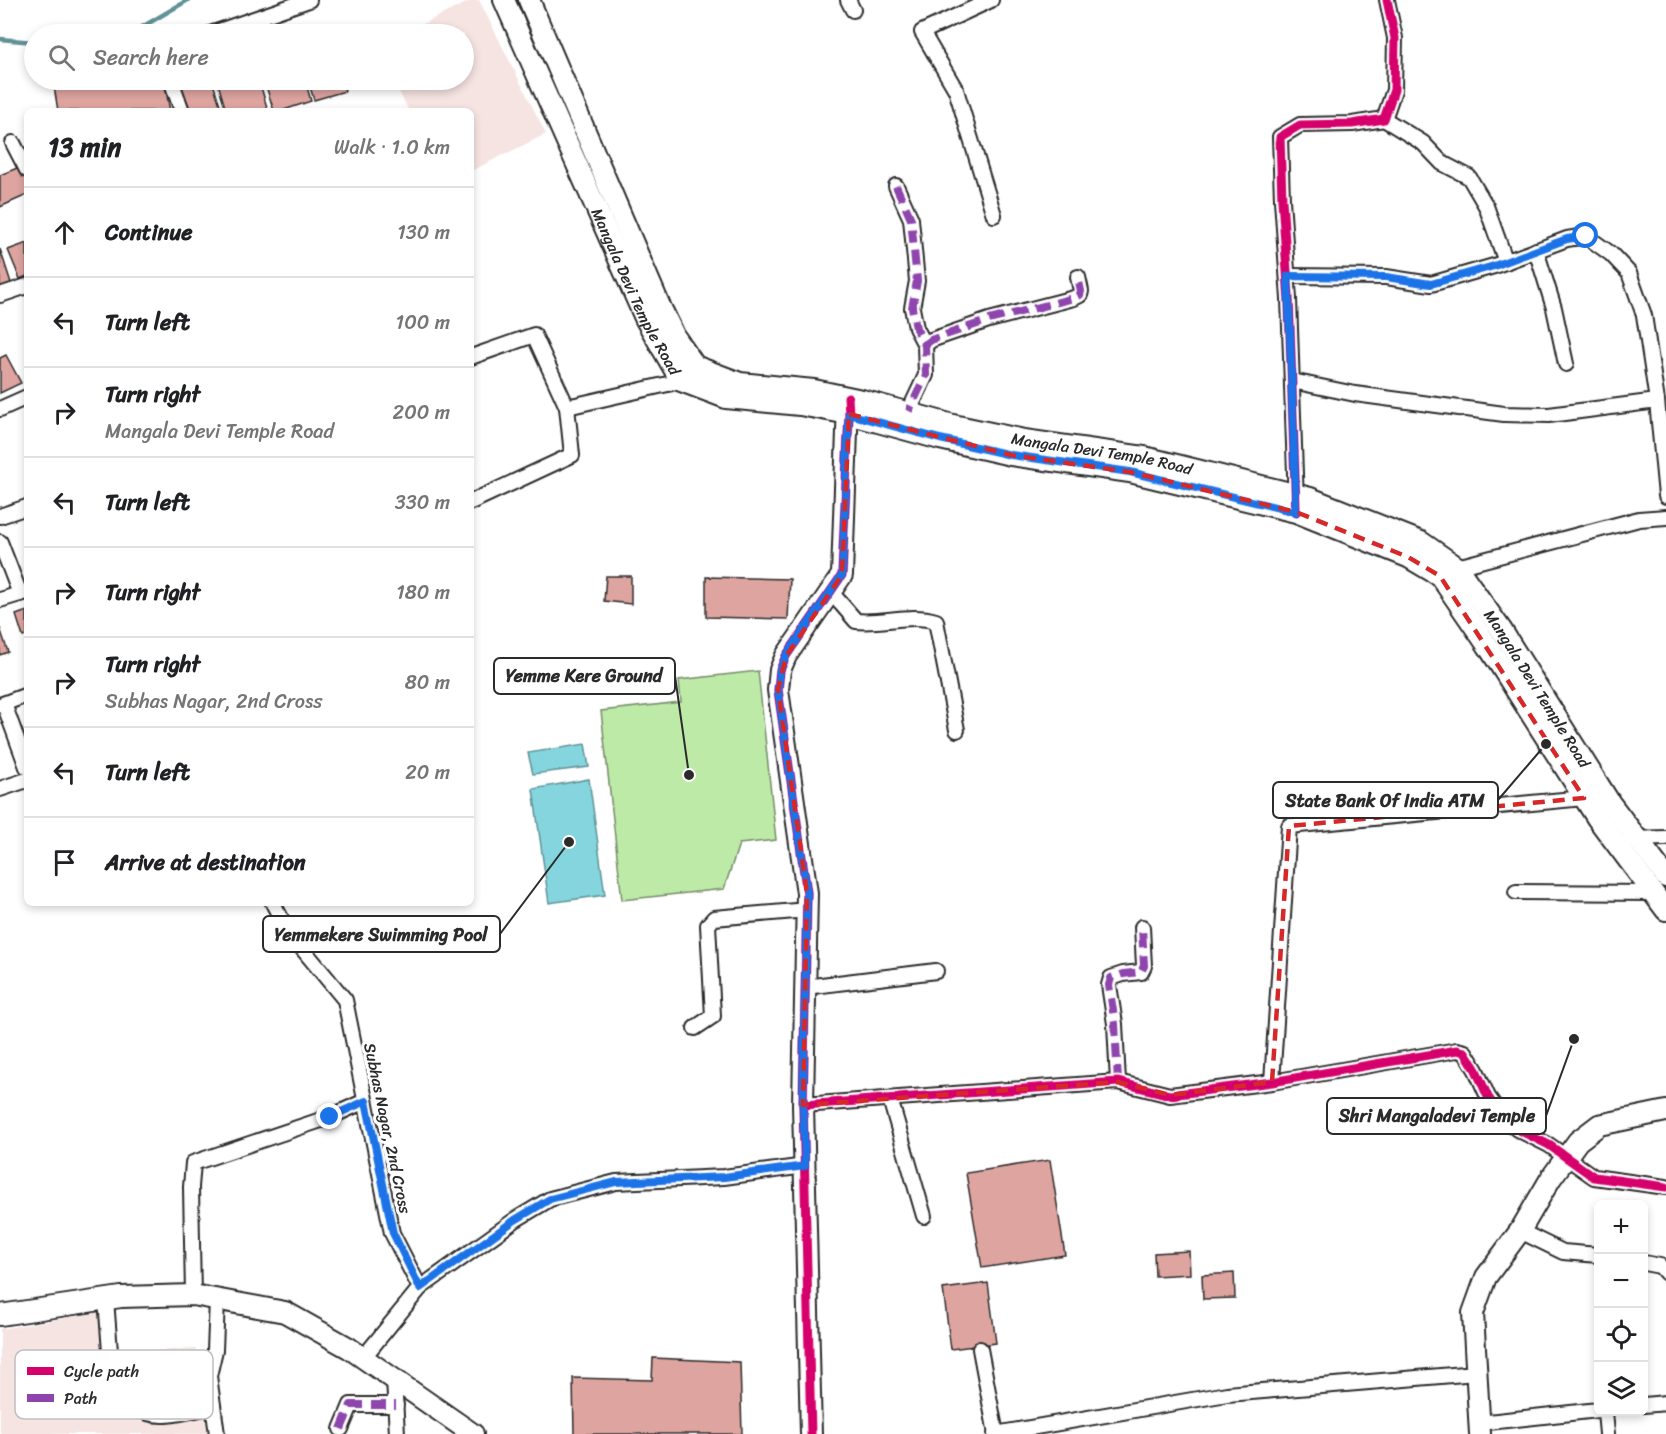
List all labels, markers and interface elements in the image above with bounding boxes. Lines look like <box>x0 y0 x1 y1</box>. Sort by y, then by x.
search box <box>24 24 474 90</box>
text: Search here <box>93 38 209 77</box>
icon: search <box>45 41 78 74</box>
text: 13 min <box>48 124 121 170</box>
text: Walk · 1.0 km <box>334 130 450 165</box>
street label: Mangala Devi Temple Road <box>583 203 690 382</box>
text: Continue <box>105 213 193 252</box>
text: 130 m <box>397 215 450 250</box>
icon: ahead <box>48 216 81 249</box>
route start <box>1572 222 1598 248</box>
text: Turn left <box>105 303 190 342</box>
text: 100 m <box>396 305 450 340</box>
icon: left <box>48 306 81 339</box>
text: Turn right <box>105 375 200 414</box>
text: 200 m <box>393 395 450 430</box>
icon: right <box>48 396 81 429</box>
text: Mangala Devi Temple Road <box>105 414 334 449</box>
street label: Mangala Devi Temple Road <box>1009 424 1197 484</box>
text: Turn left <box>105 483 190 522</box>
text: 330 m <box>395 485 450 520</box>
icon: left <box>48 486 81 519</box>
text: Turn right <box>105 573 200 612</box>
text: 180 m <box>396 575 450 610</box>
icon: right <box>48 576 81 609</box>
street label: Mangala Devi Temple Road <box>1476 603 1599 775</box>
text: Turn right <box>105 645 200 684</box>
callout: Yemme Kere Ground <box>494 658 675 694</box>
text: Yemme Kere Ground <box>506 660 664 692</box>
text: 80 m <box>405 665 450 700</box>
icon: right <box>48 666 81 699</box>
text: Subhas Nagar, 2nd Cross <box>105 684 322 719</box>
text: Turn left <box>105 753 190 792</box>
text: 20 m <box>405 755 450 790</box>
icon: left <box>48 756 81 789</box>
callout: State Bank Of India ATM <box>1273 782 1498 818</box>
text: State Bank Of India ATM <box>1284 785 1485 817</box>
text: Arrive at destination <box>105 843 306 882</box>
icon: arrive <box>48 846 81 879</box>
callout: Yemmekere Swimming Pool <box>263 916 500 952</box>
text: Yemmekere Swimming Pool <box>275 919 488 951</box>
street label: Subhas Nagar, 2nd Cross <box>355 1040 420 1217</box>
callout: Shri Mangaladevi Temple <box>1327 1098 1546 1134</box>
text: Shri Mangaladevi Temple <box>1338 1100 1536 1132</box>
route end <box>316 1103 342 1129</box>
map controls <box>1594 1200 1648 1416</box>
button: + <box>1594 1200 1648 1254</box>
button: − <box>1594 1254 1648 1308</box>
button: locate <box>1594 1308 1648 1362</box>
legend <box>15 1350 213 1419</box>
text: Cycle path <box>64 1357 139 1386</box>
button: layers <box>1594 1362 1648 1416</box>
text: Path <box>64 1384 97 1413</box>

